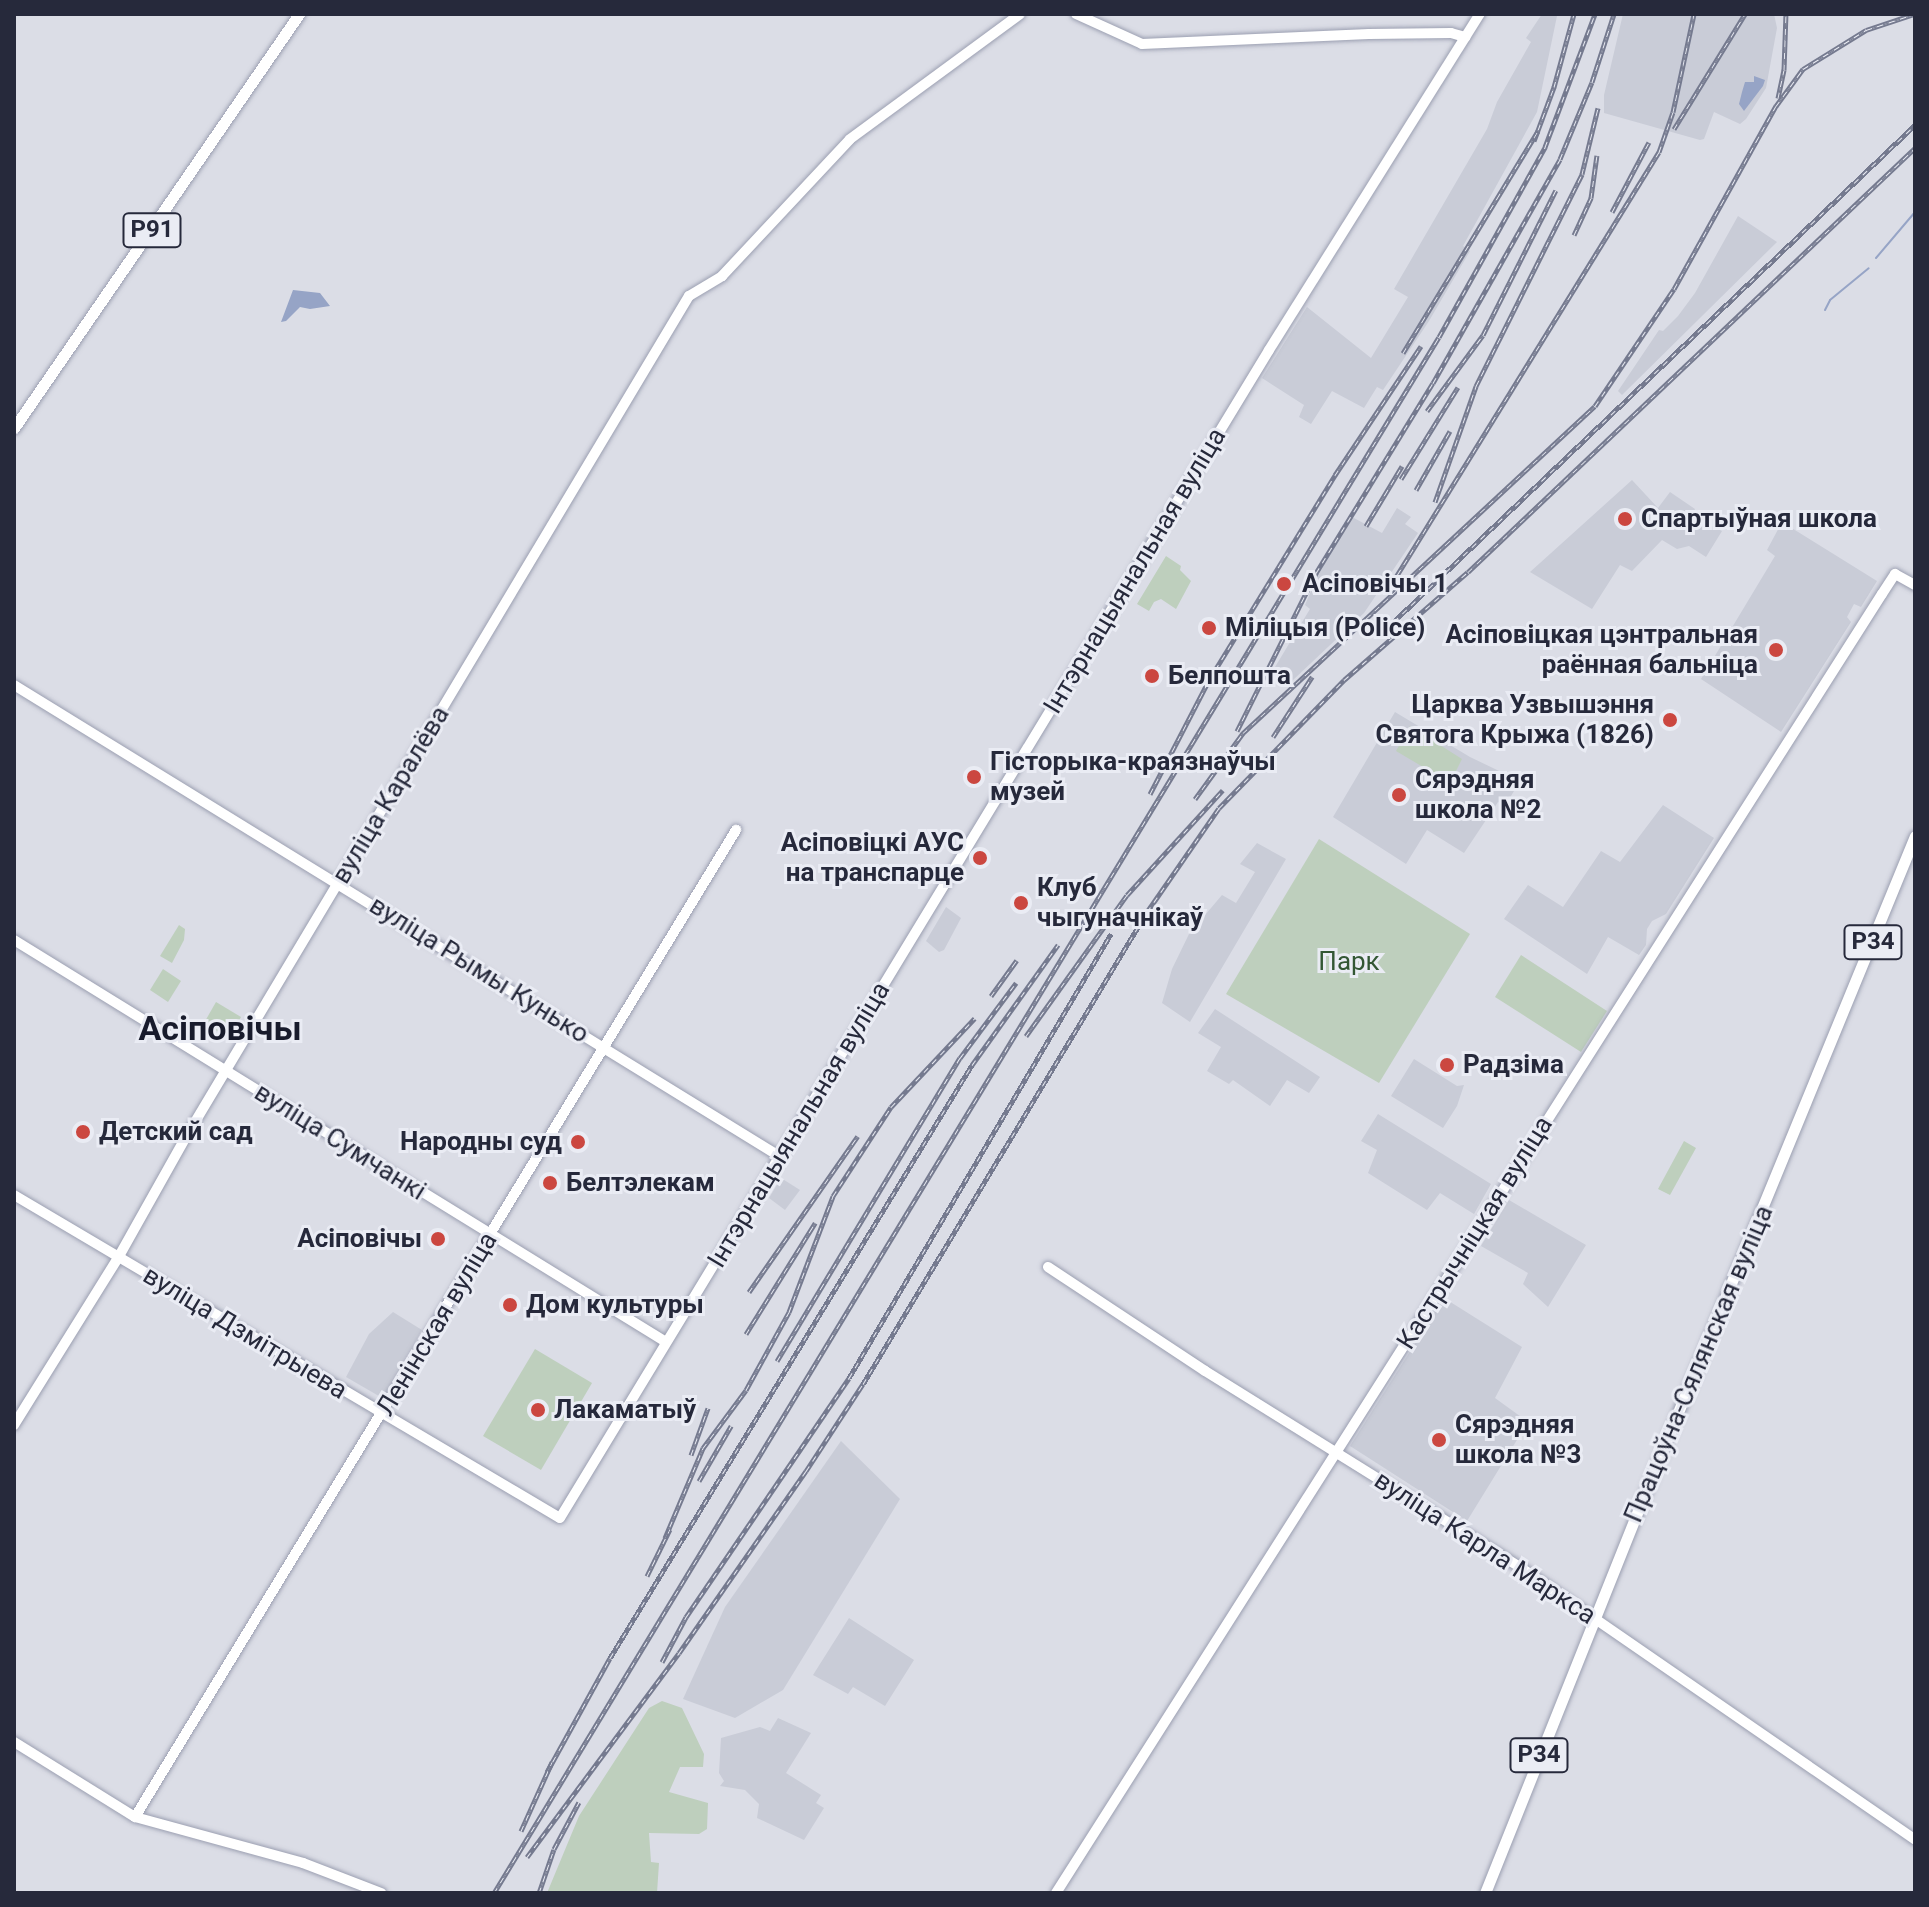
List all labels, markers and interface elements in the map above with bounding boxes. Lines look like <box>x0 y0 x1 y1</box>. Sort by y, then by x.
road number: Р91 <box>122 210 182 250</box>
street label: Інтэрнацыянальная вуліца <box>1037 423 1233 719</box>
place label: Спартыўная школа <box>1641 503 1877 535</box>
marker: Спартыўная школа <box>1616 510 1634 528</box>
place label: Асіповічы 1 <box>1302 568 1448 600</box>
marker: Асіповічы 1 <box>1273 573 1295 595</box>
place label: Міліцыя (Police) <box>1225 612 1425 644</box>
marker: Міліцыя (Police) <box>1200 619 1218 637</box>
place label: Асіповіцкая цэнтральная раённая бальніца <box>1445 619 1758 680</box>
marker: Асіповіцкая цэнтральная раённая бальніца <box>1765 639 1787 661</box>
place label: Белпошта <box>1168 660 1291 692</box>
marker: Белпошта <box>1143 667 1161 685</box>
place label: Царква Узвышэння Святога Крыжа (1826) <box>1376 689 1654 750</box>
street label: вуліца Каралёва <box>326 701 456 889</box>
marker: Царква Узвышэння Святога Крыжа (1826) <box>1661 711 1679 729</box>
place label: Гісторыка-краязнаўчы музей <box>990 746 1276 808</box>
place label: Сярэдняя школа №2 <box>1415 764 1541 826</box>
marker: Гісторыка-краязнаўчы музей <box>965 768 983 786</box>
marker: Сярэдняя школа №2 <box>1390 786 1408 804</box>
place label: Асіповіцкі АУС на транспарце <box>781 827 964 888</box>
marker: Асіповіцкі АУС на транспарце <box>971 849 989 867</box>
place label: Клуб чыгуначнікаў <box>1037 872 1203 934</box>
street label: вуліца Рымы Кунько <box>364 890 594 1050</box>
marker: Клуб чыгуначнікаў <box>1012 894 1030 912</box>
road number: Р34 <box>1843 922 1903 962</box>
park label: Парк <box>1318 946 1380 978</box>
street label: Інтэрнацыянальная вуліца <box>701 977 897 1273</box>
district label: Асіповічы <box>138 1009 302 1049</box>
place label: Радзіма <box>1463 1049 1564 1081</box>
marker: Радзіма <box>1438 1056 1456 1074</box>
street label: вуліца Сумчанкі <box>249 1077 431 1207</box>
street label: Кастрычніцкая вуліца <box>1391 1111 1559 1355</box>
place label: Детский сад <box>99 1116 253 1148</box>
marker: Детский сад <box>74 1123 92 1141</box>
place label: Народны суд <box>400 1126 562 1158</box>
marker: Народны суд <box>569 1133 587 1151</box>
place label: Белтэлекам <box>566 1167 715 1199</box>
marker: Белтэлекам <box>541 1174 559 1192</box>
street label: Працоўна-Сялянская вуліца <box>1618 1201 1780 1527</box>
place label: Асіповічы <box>297 1223 422 1255</box>
street label: Ленінская вуліца <box>370 1227 504 1421</box>
marker: Асіповічы <box>429 1230 447 1248</box>
street label: вуліца Дзмітрыева <box>137 1260 353 1406</box>
place label: Дом культуры <box>526 1289 704 1321</box>
marker: Дом культуры <box>501 1296 519 1314</box>
place label: Лакаматыў <box>554 1394 696 1426</box>
marker: Лакаматыў <box>529 1401 547 1419</box>
place label: Сярэдняя школа №3 <box>1455 1409 1581 1470</box>
marker: Сярэдняя школа №3 <box>1430 1431 1448 1449</box>
street label: вуліца Карла Маркса <box>1368 1465 1602 1631</box>
road number: Р34 <box>1509 1735 1569 1775</box>

